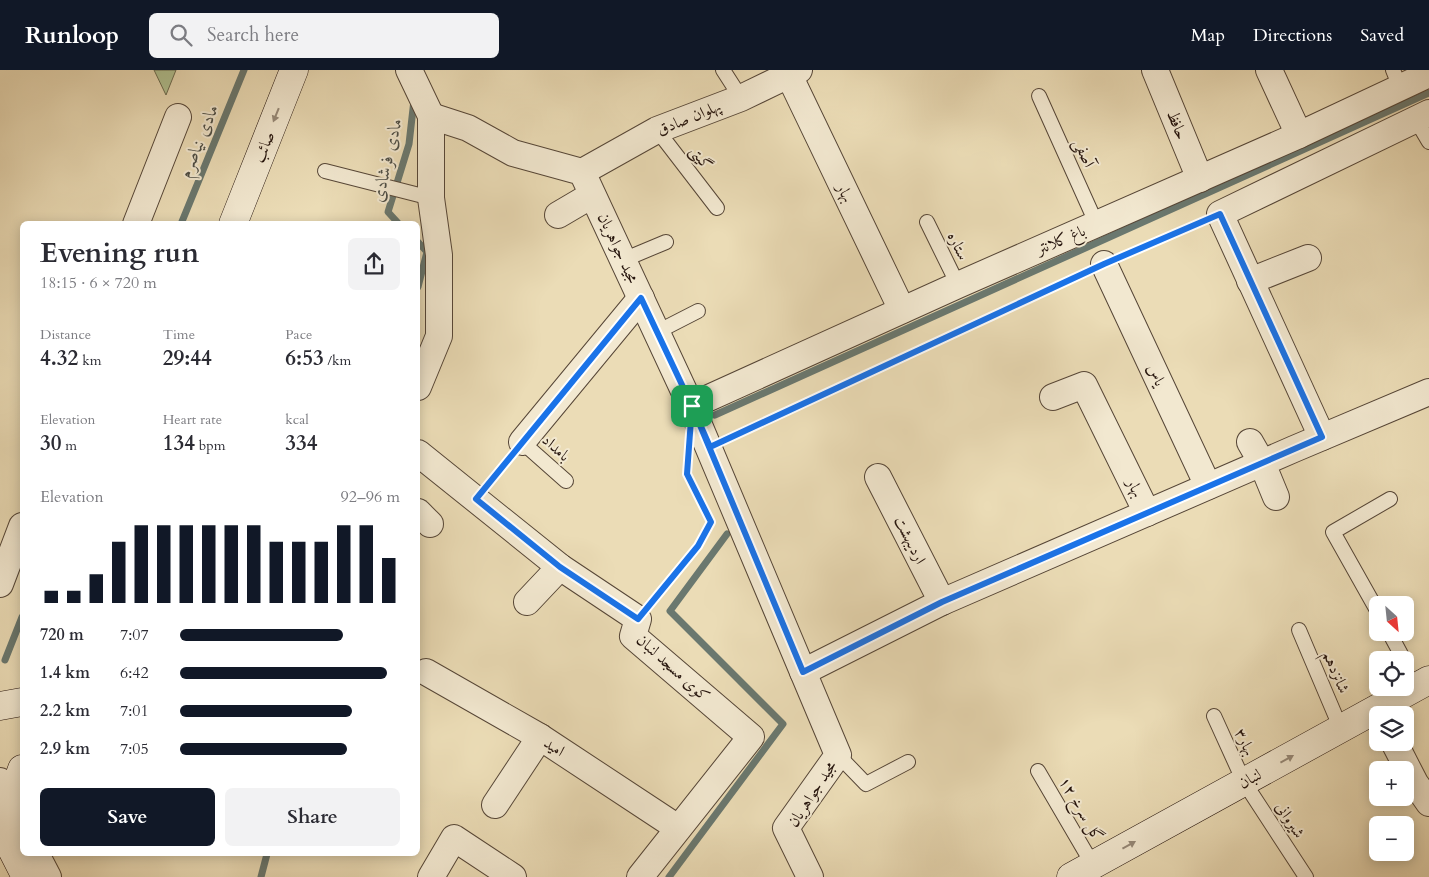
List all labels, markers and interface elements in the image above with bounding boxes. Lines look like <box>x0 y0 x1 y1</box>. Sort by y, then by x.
search box <box>149 13 499 58</box>
text: Runloop <box>25 19 119 52</box>
icon: search <box>167 21 195 49</box>
text: Search here <box>207 22 299 48</box>
text: Map <box>1191 23 1225 48</box>
text: Directions <box>1253 23 1332 48</box>
text: Saved <box>1360 23 1404 48</box>
street label: پهلوان صادق <box>654 95 724 141</box>
water label: مادی نیاصرم <box>173 100 228 183</box>
street label: حافظ <box>1161 107 1193 143</box>
one-way arrow <box>272 108 280 122</box>
water label: مادی فرشادی <box>365 115 409 205</box>
street label: صائب <box>248 128 280 166</box>
street label: آصفی <box>1068 135 1101 172</box>
street label: گیتی <box>684 141 718 175</box>
street label: بهار <box>830 178 859 206</box>
street label: مجید جواهریان <box>592 209 644 287</box>
street label: باغ کلانتر <box>1031 220 1090 263</box>
street label: ستاره <box>942 228 974 264</box>
text: Evening run <box>40 234 199 272</box>
button: share <box>348 238 400 290</box>
text: 18:15 · 6 × 720 m <box>40 272 157 294</box>
text: Distance <box>40 325 91 344</box>
text: Time <box>163 325 195 344</box>
text: Pace <box>285 325 312 344</box>
text: 4.32 <box>40 344 78 373</box>
text: 29:44 <box>163 344 212 373</box>
text: 6:53 <box>285 344 324 373</box>
text: km <box>78 351 101 370</box>
text: /km <box>324 351 351 370</box>
street label: یاس <box>1141 360 1171 391</box>
pin <box>671 385 713 427</box>
icon: arrive <box>678 392 706 420</box>
text: Elevation <box>40 410 96 429</box>
text: Heart rate <box>163 410 222 429</box>
text: kcal <box>285 410 309 429</box>
text: 30 <box>40 429 62 458</box>
text: 134 <box>163 429 195 458</box>
text: 334 <box>285 429 318 458</box>
street label: بامداد <box>537 429 575 467</box>
text: m <box>62 436 77 455</box>
text: bpm <box>195 436 226 455</box>
street label: بهار <box>1120 473 1149 501</box>
text: Elevation <box>40 486 104 508</box>
text: 92–96 m <box>341 486 400 508</box>
street label: اردیبهشت <box>889 512 931 568</box>
north arrow <box>1369 596 1414 641</box>
map controls <box>1369 596 1414 861</box>
text: 720 m <box>40 624 84 646</box>
text: 7:07 <box>120 624 149 646</box>
street label: کوی مسجد لنبان <box>632 629 714 707</box>
street label: شانزدهم <box>1314 647 1355 698</box>
button: locate <box>1369 651 1414 696</box>
text: 1.4 km <box>40 662 90 684</box>
text: 6:42 <box>120 662 149 684</box>
text: 2.2 km <box>40 700 90 722</box>
text: 7:01 <box>120 700 149 722</box>
button: layers <box>1369 706 1414 751</box>
street label: بهار۳ <box>1229 725 1261 759</box>
street label: امید <box>539 732 569 762</box>
text: 2.9 km <box>40 738 90 760</box>
text: 7:05 <box>120 738 149 760</box>
one-way arrow <box>1280 754 1293 763</box>
street label: مجید جواهریان <box>782 756 842 832</box>
button: + <box>1369 761 1414 806</box>
street label: لنبان <box>1234 764 1266 794</box>
street label: گل سرخ ۱۲ <box>1051 773 1108 847</box>
button: Save <box>40 788 215 846</box>
button: Share <box>225 788 400 846</box>
street label: شیروانی <box>1270 797 1310 843</box>
button: − <box>1369 816 1414 861</box>
one-way arrow <box>1122 841 1136 849</box>

